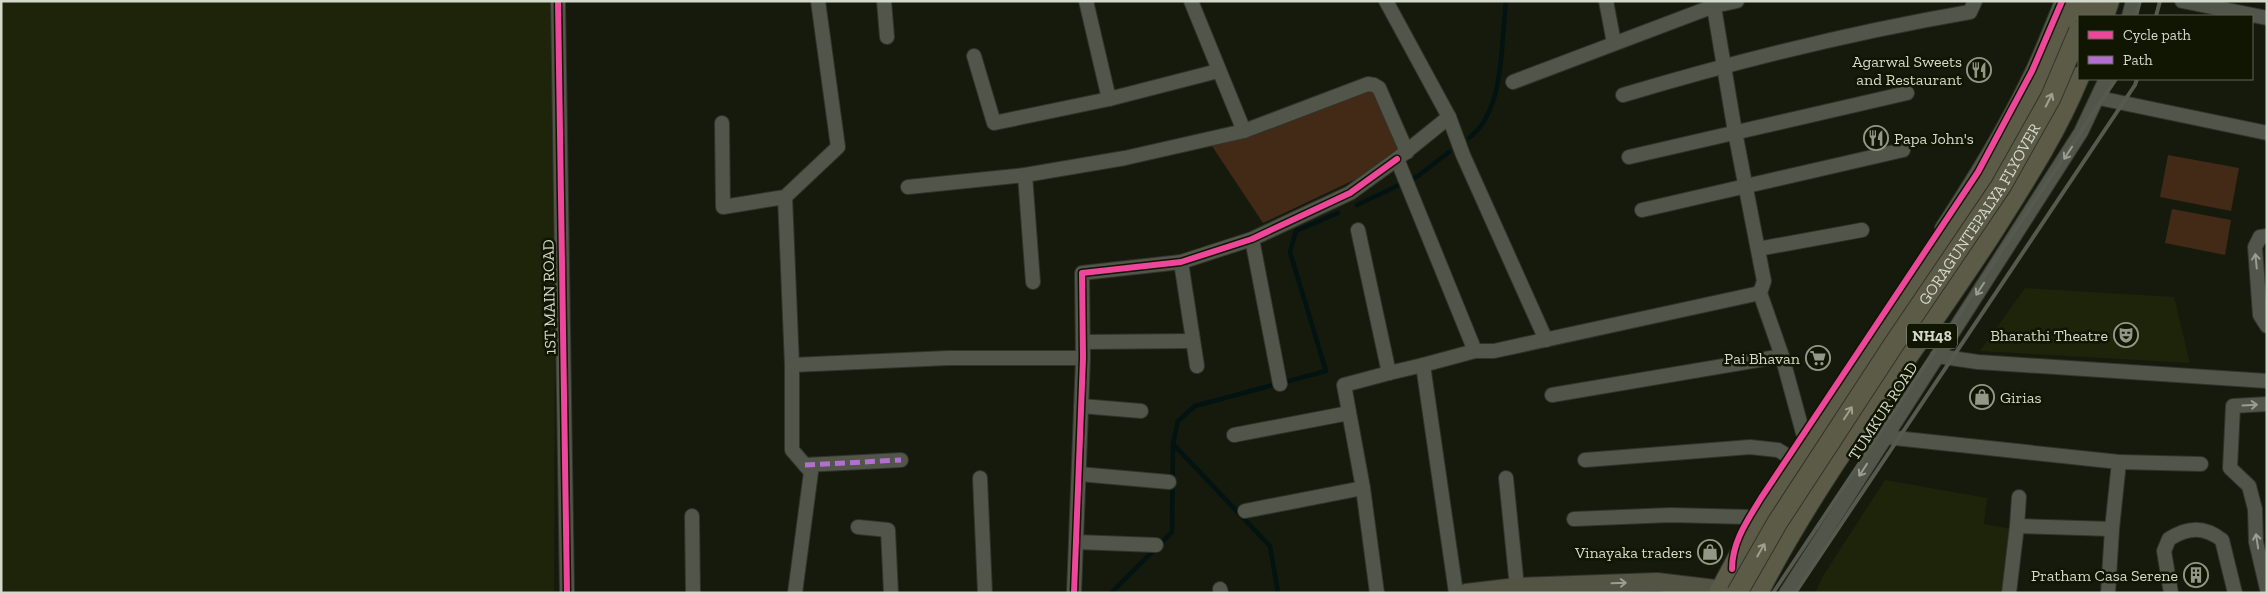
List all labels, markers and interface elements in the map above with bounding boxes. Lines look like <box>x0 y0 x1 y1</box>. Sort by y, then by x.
legend <box>2078 15 2253 80</box>
text: Cycle path <box>2123 26 2192 44</box>
text: Path <box>2123 51 2153 69</box>
place label: Agarwal Sweets and Restaurant <box>1852 52 1962 89</box>
restaurant icon: Agarwal Sweets and Restaurant <box>1966 57 1992 83</box>
one-way arrow <box>2045 93 2054 108</box>
street label: GORAGUNTEPALYA FLYOVER <box>1914 120 2044 308</box>
restaurant icon: Papa John's <box>1863 125 1889 151</box>
place label: Papa John's <box>1894 129 1974 148</box>
one-way arrow <box>2063 146 2073 160</box>
street label: 1ST MAIN ROAD <box>538 239 560 355</box>
one-way arrow <box>2251 254 2261 270</box>
one-way arrow <box>1974 282 1984 296</box>
theatre icon: Bharathi Theatre <box>2113 322 2139 348</box>
road number: NH48 <box>1907 324 1957 348</box>
place label: Bharathi Theatre <box>1990 326 2108 345</box>
supermarket icon: Pai Bhavan <box>1805 345 1831 371</box>
place label: Pai Bhavan <box>1724 349 1801 368</box>
street label: TUMKUR ROAD <box>1844 358 1922 464</box>
shop icon: Girias <box>1969 384 1995 410</box>
place label: Girias <box>2000 388 2041 407</box>
one-way arrow <box>2242 400 2258 409</box>
one-way arrow <box>1844 407 1854 421</box>
one-way arrow <box>1858 463 1868 477</box>
one-way arrow <box>2251 534 2261 550</box>
shop icon: Vinayaka traders <box>1697 539 1723 565</box>
place label: Vinayaka traders <box>1574 543 1692 562</box>
one-way arrow <box>1756 544 1766 558</box>
building icon: Pratham Casa Serene <box>2183 562 2209 588</box>
place label: Pratham Casa Serene <box>2031 566 2178 585</box>
one-way arrow <box>1611 579 1627 588</box>

